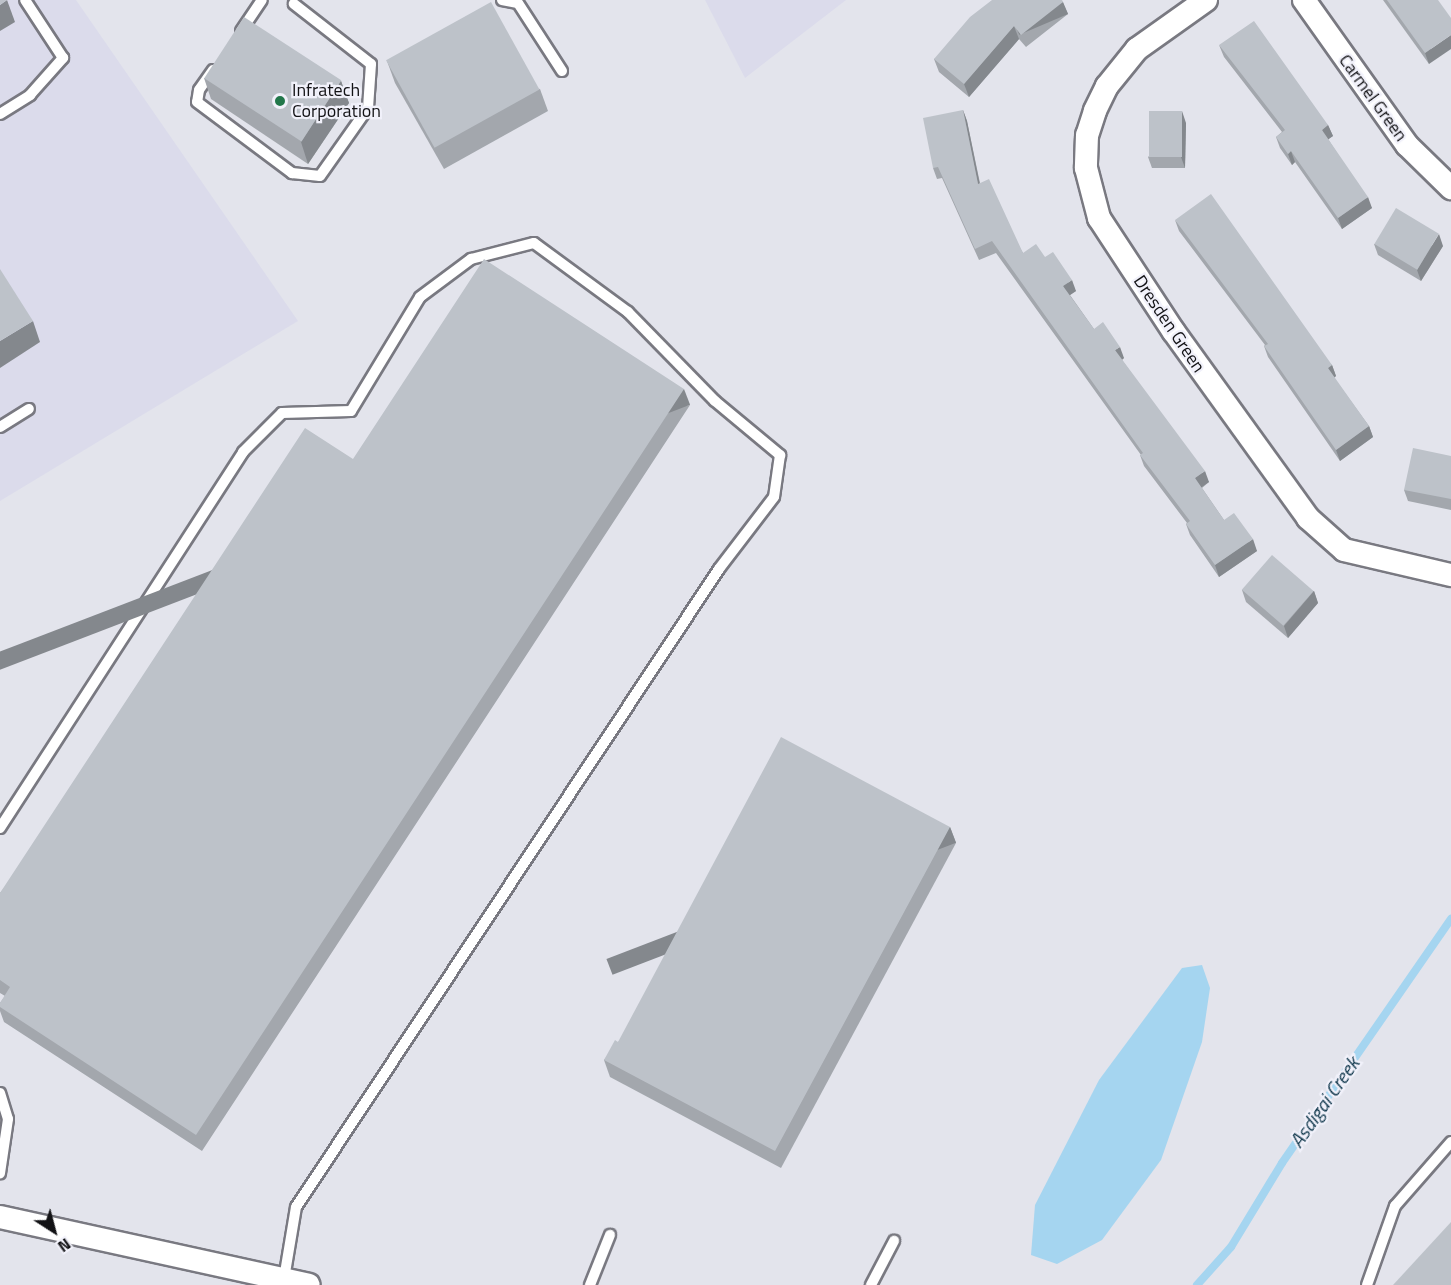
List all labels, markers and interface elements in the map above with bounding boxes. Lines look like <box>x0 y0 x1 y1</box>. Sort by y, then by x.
street label: Carmel Green <box>1334 50 1412 146</box>
place label: Infratech Corporation <box>292 80 381 122</box>
marker: Infratech Corporation <box>273 94 287 108</box>
street label: Dresden Green <box>1129 271 1209 377</box>
water label: Asdigai Creek <box>1284 1052 1364 1152</box>
north arrow <box>24 1201 84 1261</box>
text: N <box>53 1233 76 1259</box>

